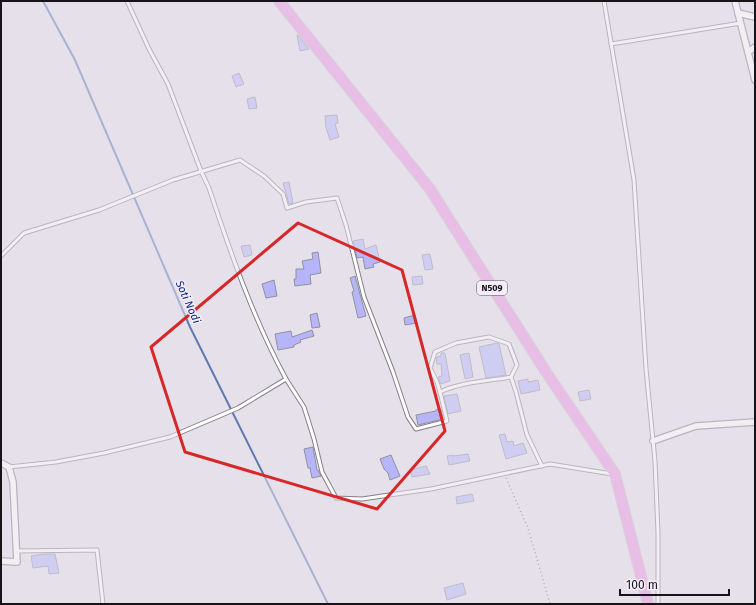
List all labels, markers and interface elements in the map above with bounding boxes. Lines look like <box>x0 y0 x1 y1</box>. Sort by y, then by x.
water label: Soti Nodi <box>172 278 203 325</box>
road number: N509 <box>477 281 507 295</box>
scale bar <box>620 571 729 597</box>
text: 100 m <box>626 578 658 592</box>

